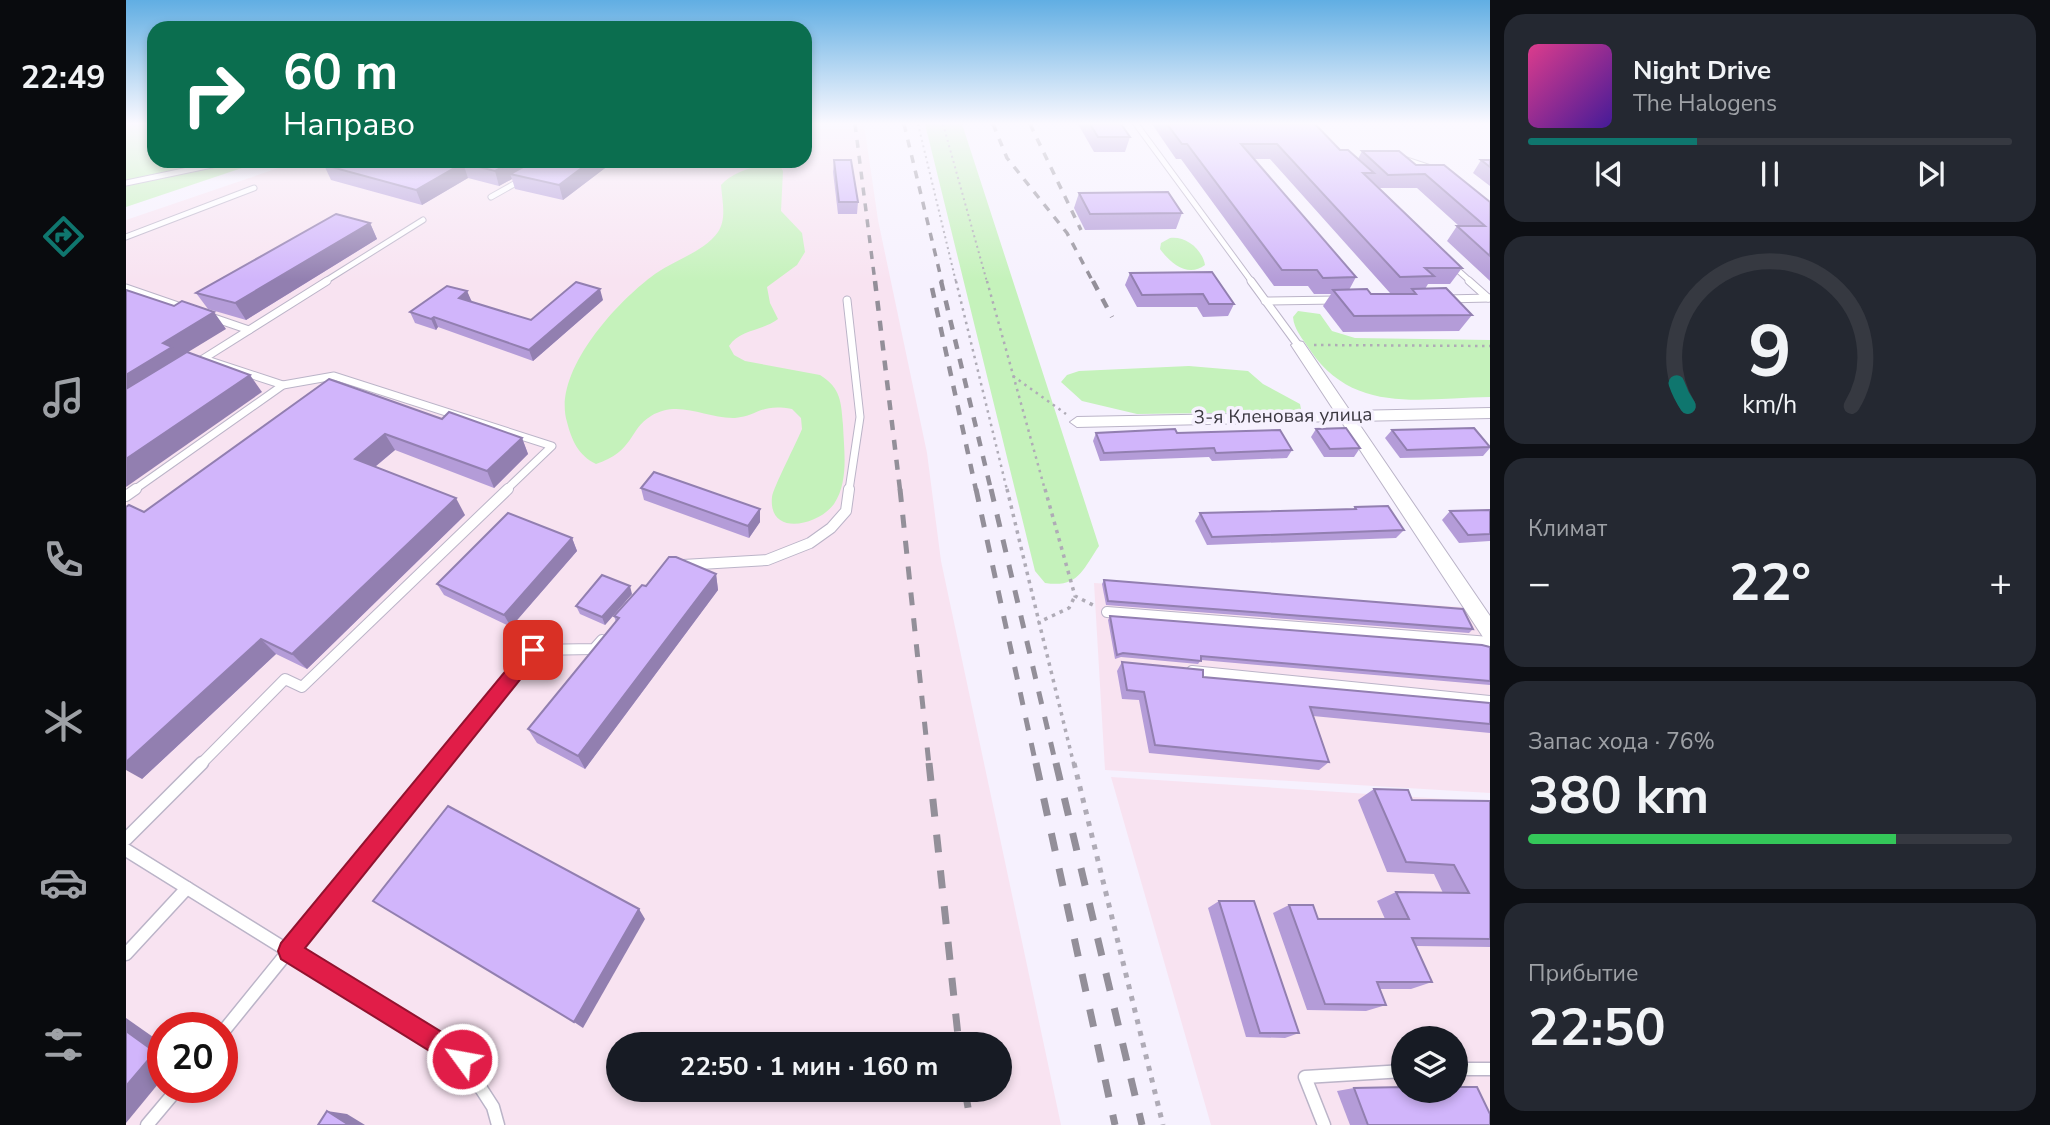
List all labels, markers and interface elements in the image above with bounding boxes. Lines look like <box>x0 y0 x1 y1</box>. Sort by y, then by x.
text: 60 m <box>283 39 398 106</box>
icon: right <box>168 49 259 140</box>
text: Night Drive <box>1633 53 1771 88</box>
text: 22:49 <box>21 56 105 99</box>
text: The Halogens <box>1633 88 1777 119</box>
text: Направо <box>283 103 415 146</box>
icon: previous <box>1590 155 1628 193</box>
icon: pause <box>1751 155 1789 193</box>
icon: next <box>1912 155 1950 193</box>
icon: directions <box>39 212 88 261</box>
text: 9 <box>1748 303 1792 403</box>
icon: music <box>39 373 88 422</box>
text: km/h <box>1742 388 1798 422</box>
street label: 3-я Кленовая улица <box>1193 401 1373 431</box>
text: Климат <box>1528 513 1607 544</box>
icon: phone <box>39 535 88 584</box>
text: 22° <box>1729 547 1811 618</box>
text: − <box>1528 558 1551 609</box>
text: + <box>1989 558 2012 609</box>
pin <box>503 620 563 680</box>
icon: arrive <box>514 631 552 669</box>
icon: climate <box>39 697 88 746</box>
text: Запас хода · 76% <box>1528 726 1715 757</box>
text: 380 km <box>1528 760 1709 831</box>
icon: car <box>39 858 88 907</box>
text: Прибытие <box>1528 958 1638 989</box>
text: 22:50 <box>1528 992 1666 1063</box>
speed limit sign: 20 <box>147 1012 238 1103</box>
icon: filters <box>39 1020 88 1069</box>
position arrow <box>425 1022 499 1096</box>
map controls <box>1391 1026 1468 1103</box>
button: layers <box>1391 1026 1468 1103</box>
text: 22:50 · 1 мин · 160 m <box>680 1049 938 1084</box>

